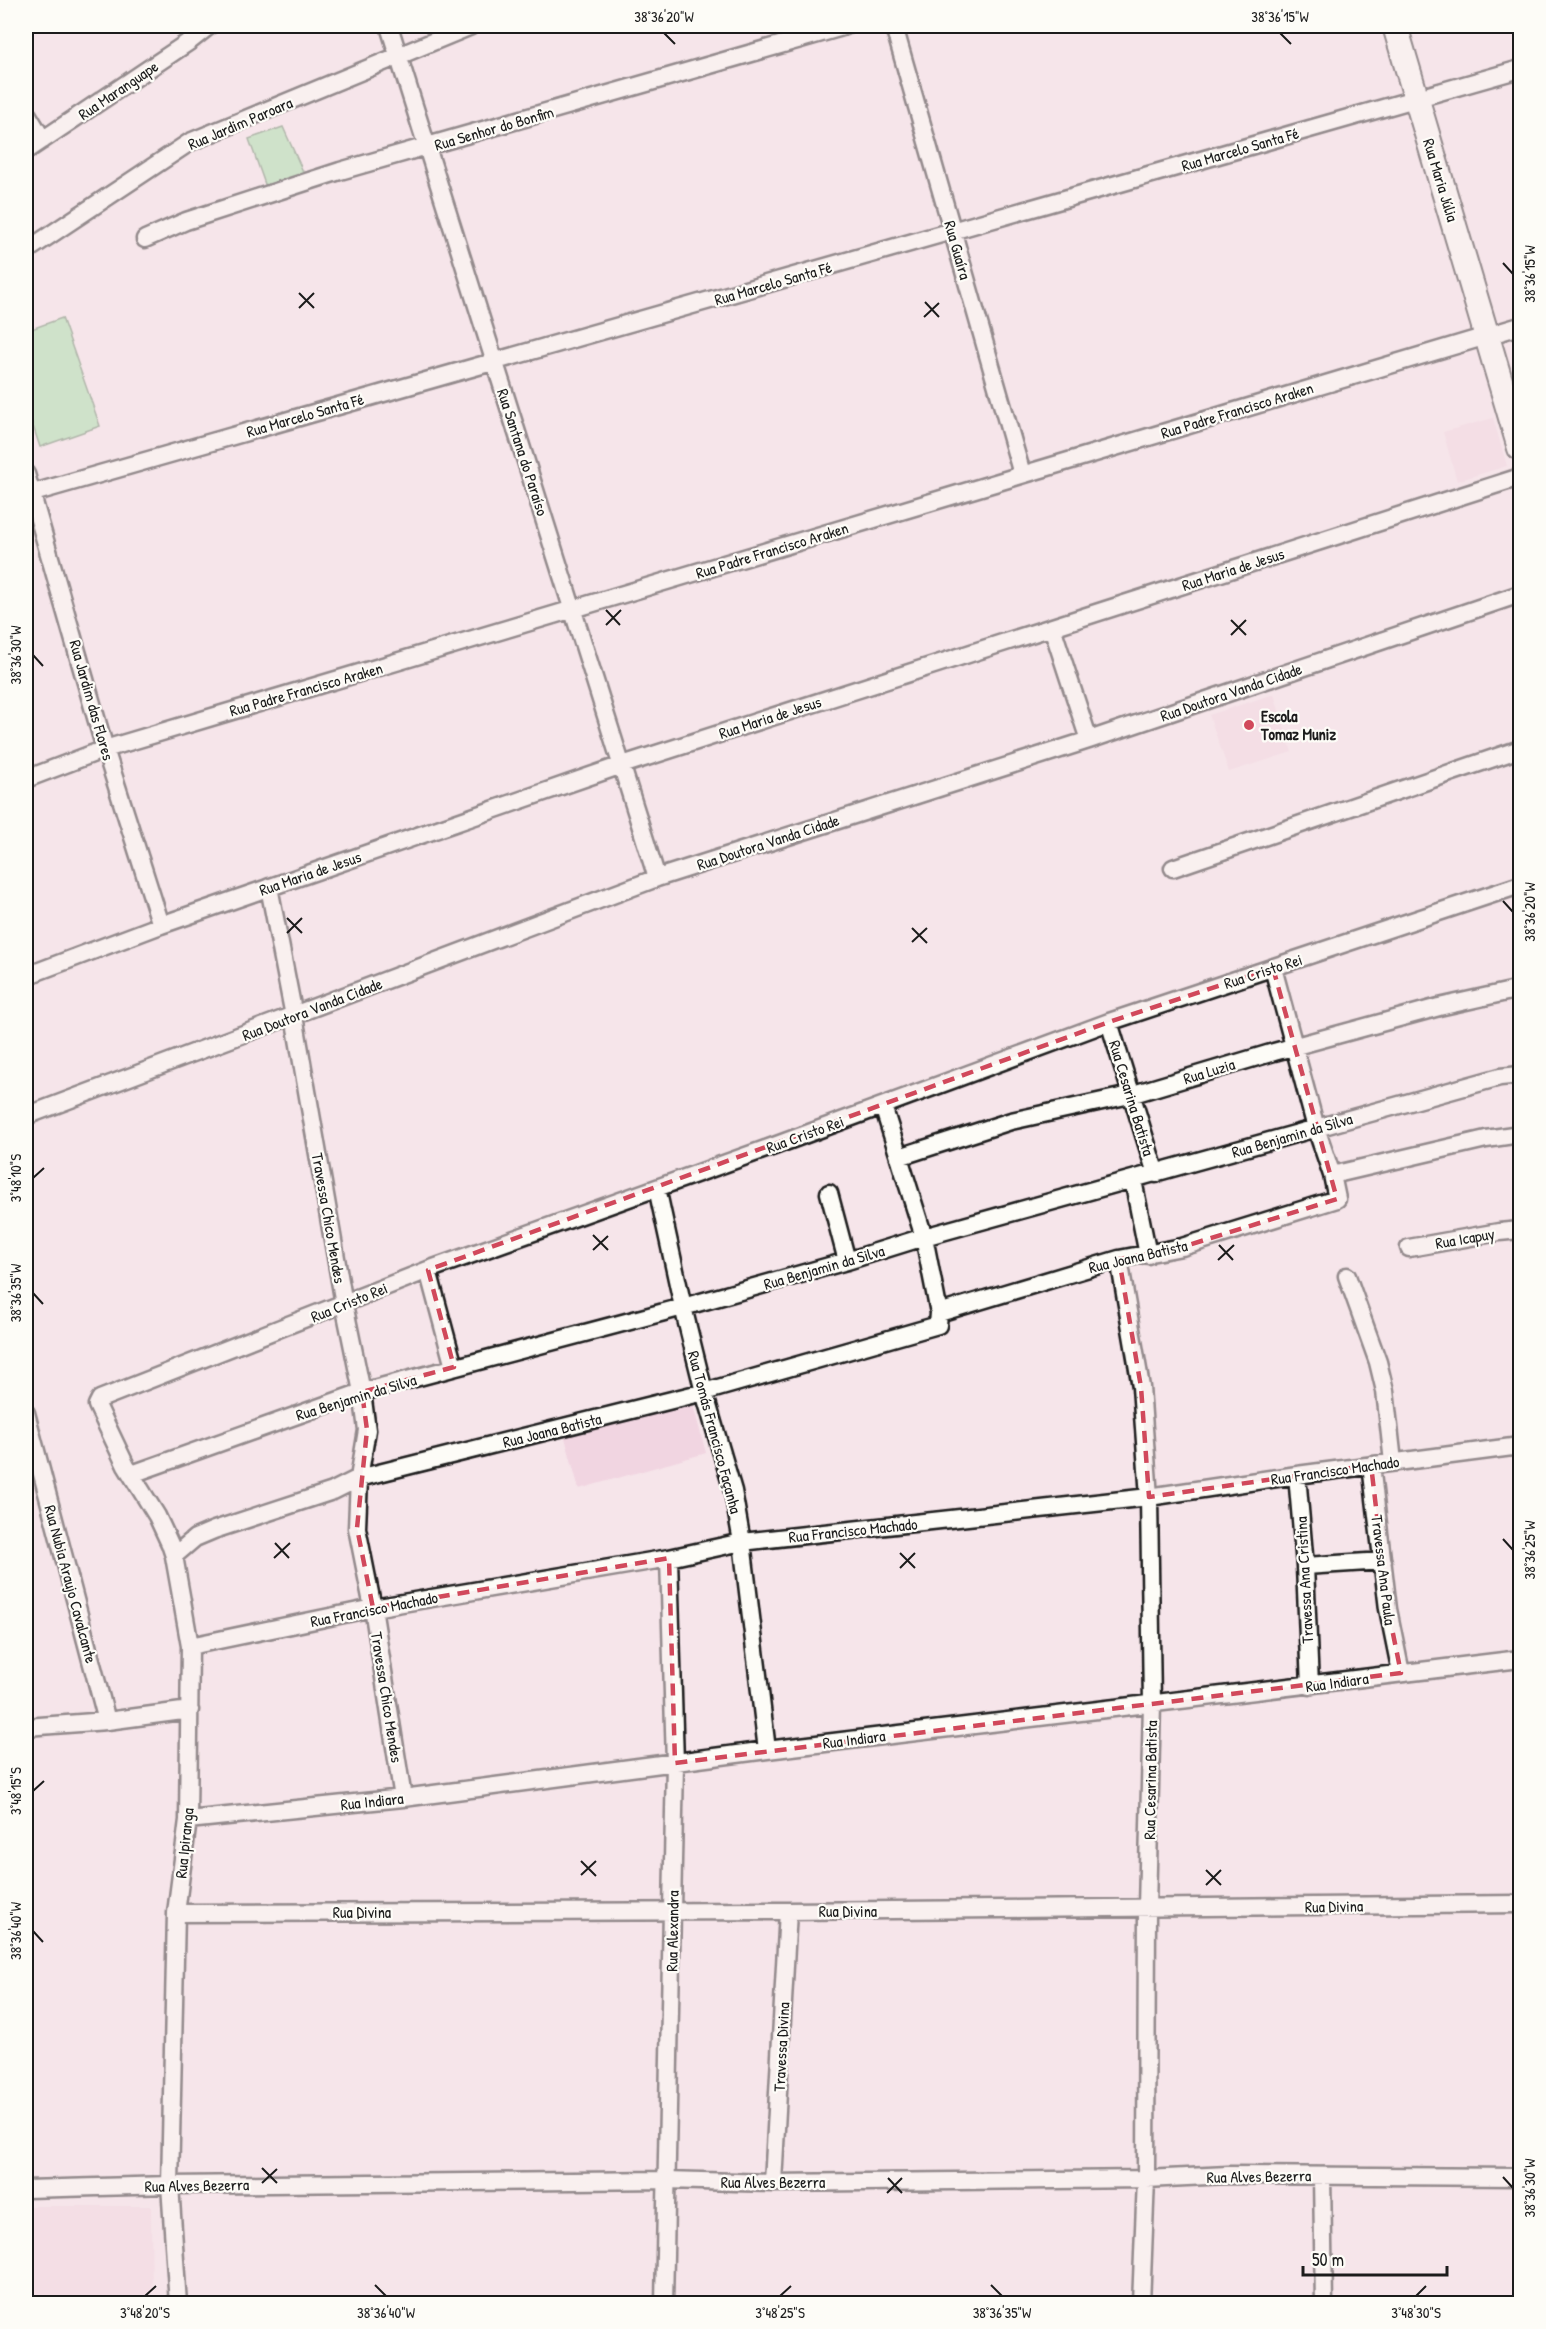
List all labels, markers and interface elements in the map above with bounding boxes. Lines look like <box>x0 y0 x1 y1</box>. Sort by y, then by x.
text: 38°36'20"W <box>634 6 694 27</box>
text: 38°36'15"W <box>1251 6 1309 27</box>
street label: Rua Maranguape <box>74 55 163 125</box>
street label: Rua Jardim Paroara <box>184 91 296 155</box>
street label: Rua Senhor do Bonfim <box>432 100 556 156</box>
street label: Rua Marcelo Santa Fé <box>1179 122 1302 176</box>
street label: Rua Maria Júlia <box>1418 136 1464 224</box>
street label: Rua Guaíra <box>939 218 977 282</box>
text: 38°36'15"W <box>1519 245 1540 303</box>
street label: Rua Marcelo Santa Fé <box>712 256 835 310</box>
street label: Rua Padre Francisco Araken <box>1158 376 1316 444</box>
street label: Rua Santana do Paraíso <box>492 386 554 519</box>
street label: Rua Marcelo Santa Fé <box>244 388 367 442</box>
street label: Rua Padre Francisco Araken <box>693 516 851 584</box>
street label: Rua Maria de Jesus <box>1179 542 1287 596</box>
text: 38°36'30"W <box>5 625 26 685</box>
street label: Rua Jardim das Flores <box>64 637 120 763</box>
street label: Rua Padre Francisco Araken <box>227 657 385 721</box>
street label: Rua Doutora Vanda Cidade <box>1157 657 1305 727</box>
street label: Rua Maria de Jesus <box>716 690 824 744</box>
place label: Escola Tomaz Muniz <box>1260 705 1336 745</box>
marker: Escola Tomaz Muniz <box>1242 718 1256 732</box>
street label: Rua Doutora Vanda Cidade <box>694 808 843 875</box>
street label: Rua Maria de Jesus <box>256 845 364 901</box>
text: 38°36'20"W <box>1519 882 1540 942</box>
street label: Rua Cristo Rei <box>1221 948 1305 994</box>
street label: Rua Doutora Vanda Cidade <box>239 972 386 1046</box>
street label: Rua Cesarina Batista <box>1104 1038 1160 1158</box>
street label: Rua Luzia <box>1181 1053 1237 1089</box>
street label: Rua Benjamin da Silva <box>1229 1107 1355 1163</box>
street label: Rua Cristo Rei <box>763 1110 847 1158</box>
street label: Travessa Chico Mendes <box>307 1151 351 1285</box>
text: 3°48'10"S <box>5 1154 26 1202</box>
street label: Rua Icapuy <box>1434 1222 1497 1254</box>
street label: Rua Joana Batista <box>1086 1234 1190 1278</box>
street label: Rua Benjamin da Silva <box>761 1239 887 1295</box>
text: 38°36'35"W <box>5 1263 26 1322</box>
street label: Rua Cristo Rei <box>307 1277 391 1327</box>
street label: Rua Tomás Francisco Façanha <box>683 1348 747 1516</box>
street label: Rua Benjamin da Silva <box>293 1368 419 1426</box>
street label: Rua Joana Batista <box>500 1407 604 1453</box>
street label: Rua Francisco Machado <box>1269 1450 1401 1490</box>
street label: Rua Nubia Araujo Cavalcante <box>39 1503 103 1666</box>
street label: Rua Francisco Machado <box>788 1512 919 1548</box>
street label: Travessa Ana Paula <box>1366 1514 1402 1626</box>
street label: Travessa Ana Cristina <box>1290 1516 1318 1644</box>
text: 38°36'25"W <box>1519 1520 1540 1580</box>
street label: Rua Francisco Machado <box>308 1586 440 1632</box>
street label: Travessa Chico Mendes <box>366 1630 408 1764</box>
street label: Rua Indiara <box>1304 1667 1370 1697</box>
street label: Rua Cesarina Batista <box>1138 1720 1162 1840</box>
street label: Rua Indiara <box>821 1724 887 1754</box>
text: 3°48'15"S <box>5 1767 26 1815</box>
street label: Rua Indiara <box>339 1787 405 1815</box>
street label: Rua Ipiranga <box>169 1807 199 1879</box>
street label: Rua Alexandra <box>660 1890 684 1972</box>
street label: Rua Divina <box>1305 1894 1363 1918</box>
street label: Rua Divina <box>819 1900 877 1922</box>
text: 38°36'40"W <box>5 1901 26 1960</box>
street label: Rua Divina <box>333 1901 391 1923</box>
street label: Travessa Divina <box>768 2002 794 2092</box>
text: 38°36'30"W <box>1519 2158 1540 2218</box>
street label: Rua Alves Bezerra <box>1207 2164 1311 2188</box>
street label: Rua Alves Bezerra <box>721 2171 825 2193</box>
street label: Rua Alves Bezerra <box>145 2173 249 2197</box>
scale bar <box>1303 2239 1447 2277</box>
text: 50 m <box>1312 2247 1344 2272</box>
text: 3°48'20"S <box>120 2302 170 2323</box>
text: 38°36'40"W <box>357 2302 416 2323</box>
text: 3°48'25"S <box>755 2302 805 2323</box>
text: 38°36'35"W <box>973 2302 1032 2323</box>
text: 3°48'30"S <box>1391 2302 1441 2323</box>

